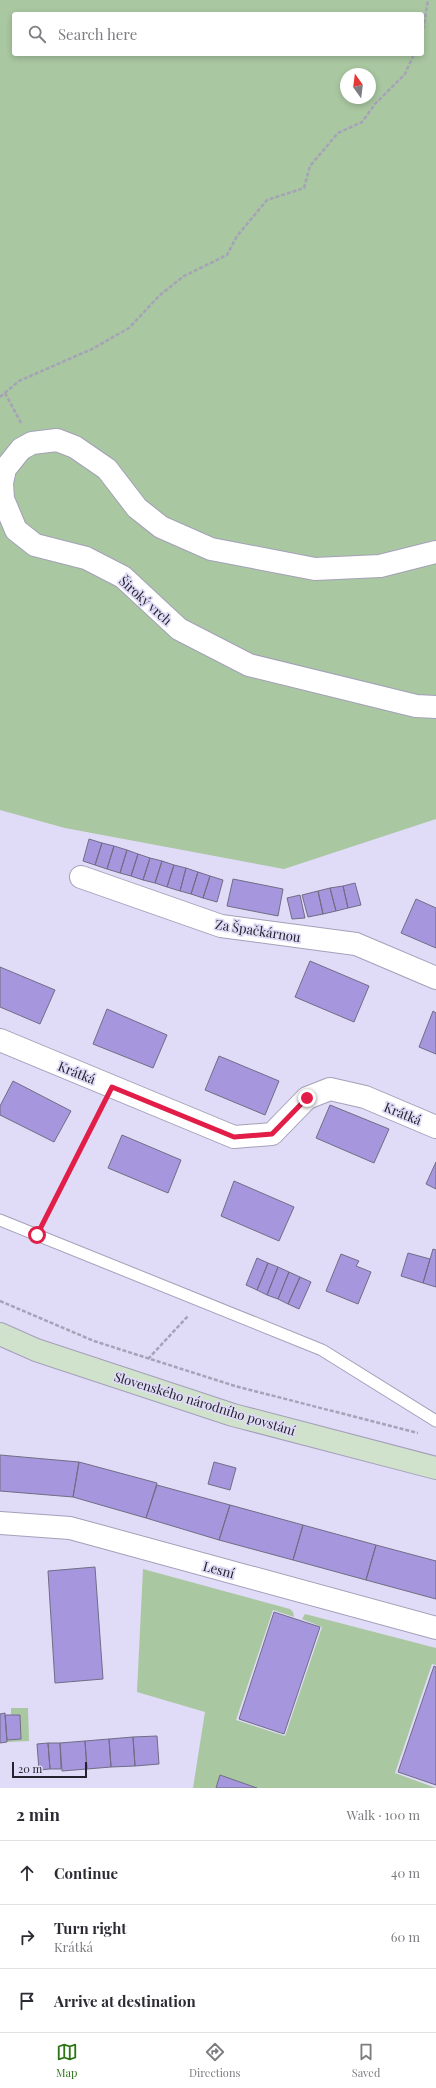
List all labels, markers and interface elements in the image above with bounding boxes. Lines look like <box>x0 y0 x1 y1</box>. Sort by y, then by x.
search box <box>12 12 424 56</box>
icon: search <box>26 23 48 45</box>
text: Search here <box>58 24 137 44</box>
north arrow <box>340 68 376 104</box>
street label: Široký vrch <box>116 572 176 628</box>
street label: Za Špačkárnou <box>214 915 302 945</box>
street label: Krátká <box>56 1057 99 1087</box>
route end <box>298 1089 316 1107</box>
street label: Krátká <box>382 1098 425 1128</box>
route start <box>28 1226 46 1244</box>
street label: Slovenského národního povstání <box>112 1367 298 1439</box>
street label: Lesní <box>202 1557 237 1581</box>
scale bar <box>12 1760 87 1779</box>
text: 20 m <box>18 1761 42 1776</box>
text: 2 min <box>16 1803 60 1825</box>
text: Walk · 100 m <box>347 1806 420 1823</box>
icon: ahead <box>16 1862 38 1884</box>
text: Continue <box>54 1863 118 1883</box>
text: 40 m <box>391 1864 420 1881</box>
text: Turn right <box>54 1918 127 1938</box>
icon: right <box>16 1926 38 1948</box>
text: 60 m <box>391 1928 420 1945</box>
text: Krátká <box>54 1938 93 1955</box>
icon: arrive <box>16 1990 38 2012</box>
text: Arrive at destination <box>54 1991 196 2011</box>
tab: Map <box>56 2041 78 2080</box>
tab: Directions <box>189 2041 240 2080</box>
tab: Saved <box>352 2041 380 2080</box>

